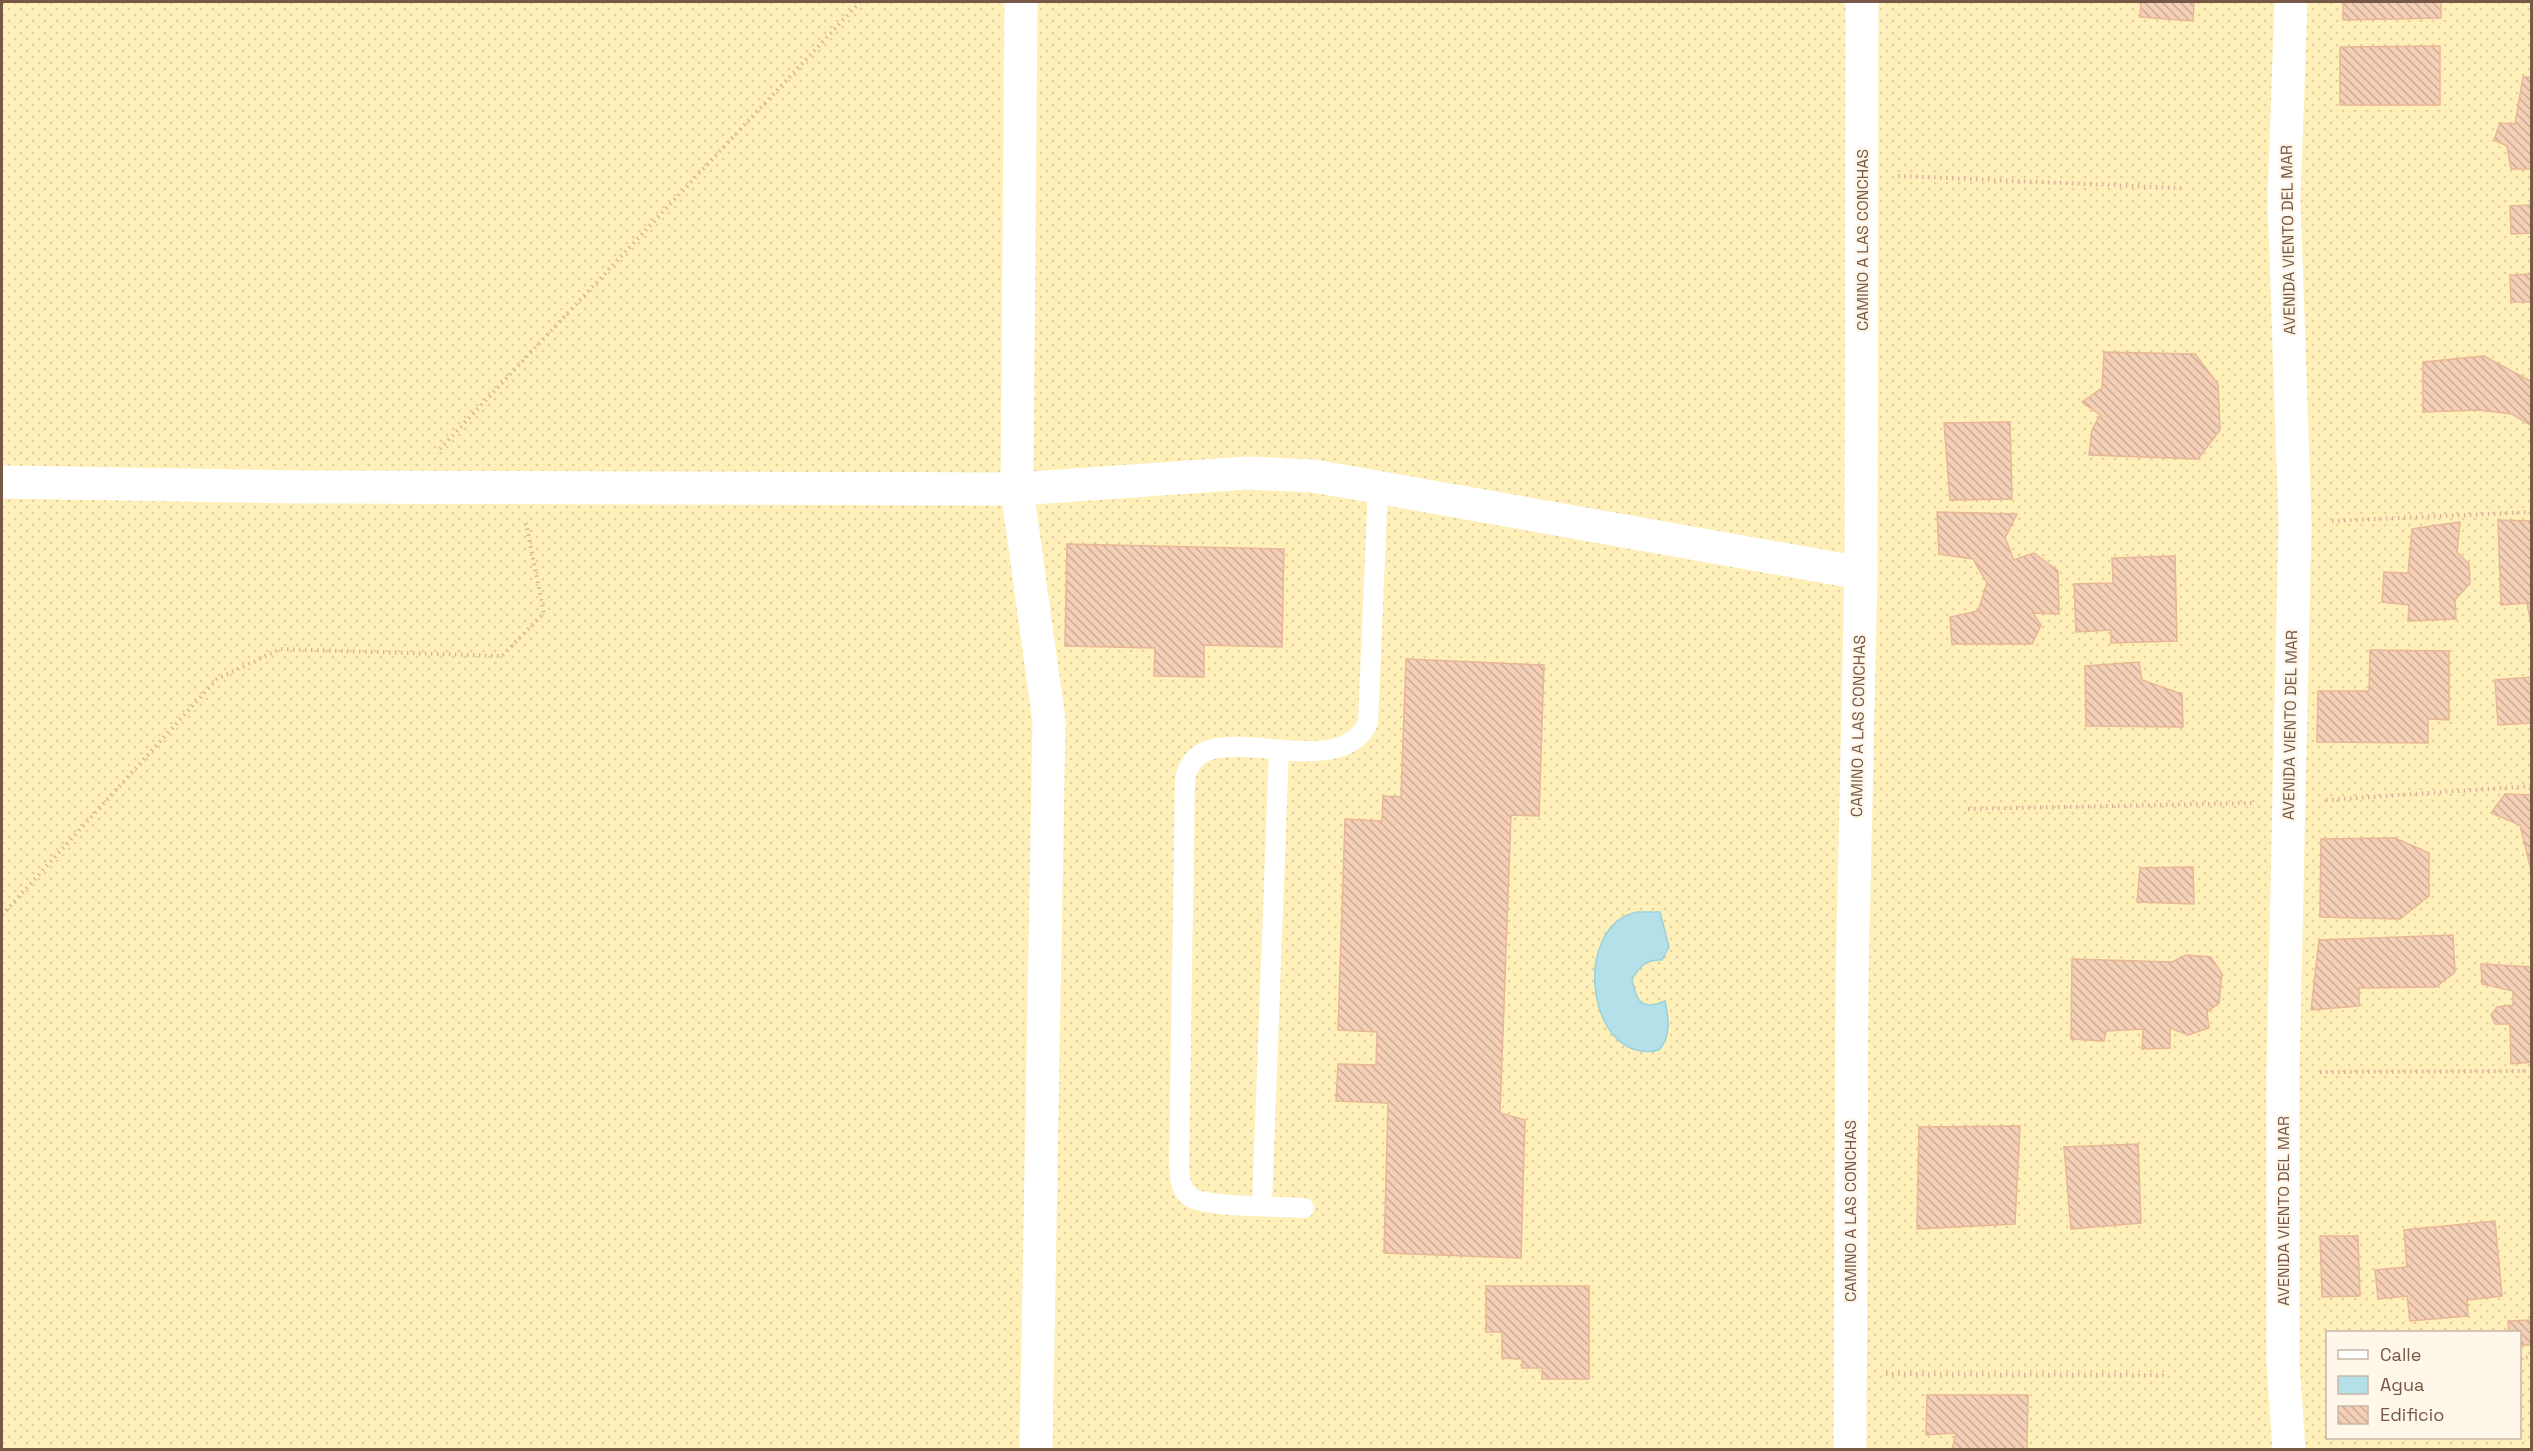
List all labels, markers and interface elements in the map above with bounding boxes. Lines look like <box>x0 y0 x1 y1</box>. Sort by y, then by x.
street label: AVENIDA VIENTO DEL MAR <box>2276 145 2300 335</box>
street label: CAMINO A LAS CONCHAS <box>1852 149 1873 331</box>
street label: AVENIDA VIENTO DEL MAR <box>2278 630 2302 820</box>
street label: CAMINO A LAS CONCHAS <box>1846 635 1870 817</box>
street label: AVENIDA VIENTO DEL MAR <box>2273 1116 2294 1306</box>
street label: CAMINO A LAS CONCHAS <box>1840 1120 1861 1302</box>
legend <box>2326 1331 2521 1439</box>
text: Calle <box>2380 1343 2421 1366</box>
text: Agua <box>2380 1373 2424 1396</box>
text: Edificio <box>2380 1403 2444 1426</box>

